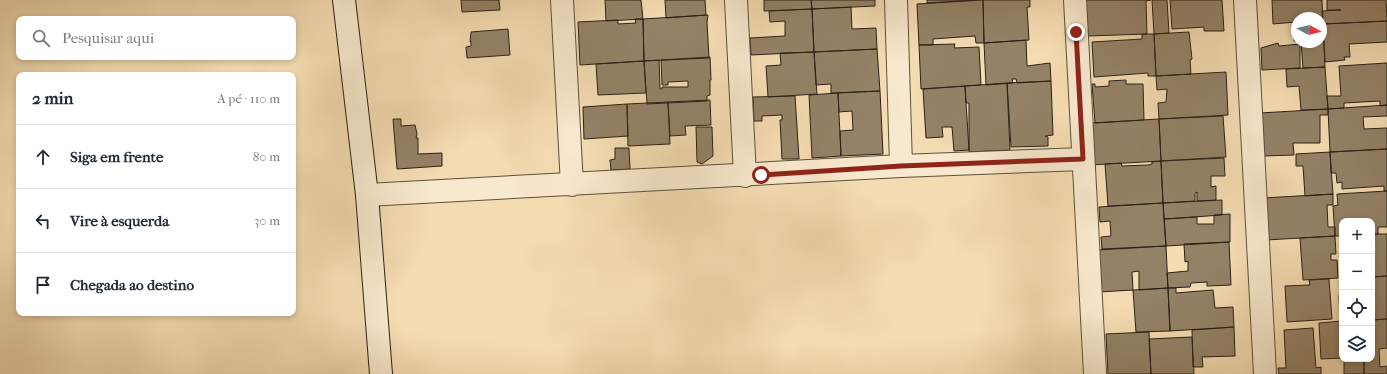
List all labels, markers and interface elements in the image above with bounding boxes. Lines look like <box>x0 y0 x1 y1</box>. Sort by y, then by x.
north arrow <box>1291 12 1327 48</box>
search box <box>16 16 296 60</box>
route end <box>1067 23 1085 41</box>
icon: search <box>30 27 52 49</box>
text: Pesquisar aqui <box>62 29 154 47</box>
text: 2 min <box>32 88 73 108</box>
text: A pé · 110 m <box>217 91 280 106</box>
icon: ahead <box>32 146 54 168</box>
text: Siga em frente <box>70 148 163 166</box>
text: 80 m <box>253 149 280 164</box>
route start <box>752 166 770 184</box>
icon: left <box>32 210 54 232</box>
text: Vire à esquerda <box>70 212 169 230</box>
text: 30 m <box>254 213 280 228</box>
map controls <box>1339 218 1375 362</box>
button: + <box>1339 218 1375 254</box>
button: − <box>1339 254 1375 290</box>
icon: arrive <box>32 274 54 296</box>
text: Chegada ao destino <box>70 276 194 294</box>
button: locate <box>1339 290 1375 326</box>
button: layers <box>1339 326 1375 362</box>

